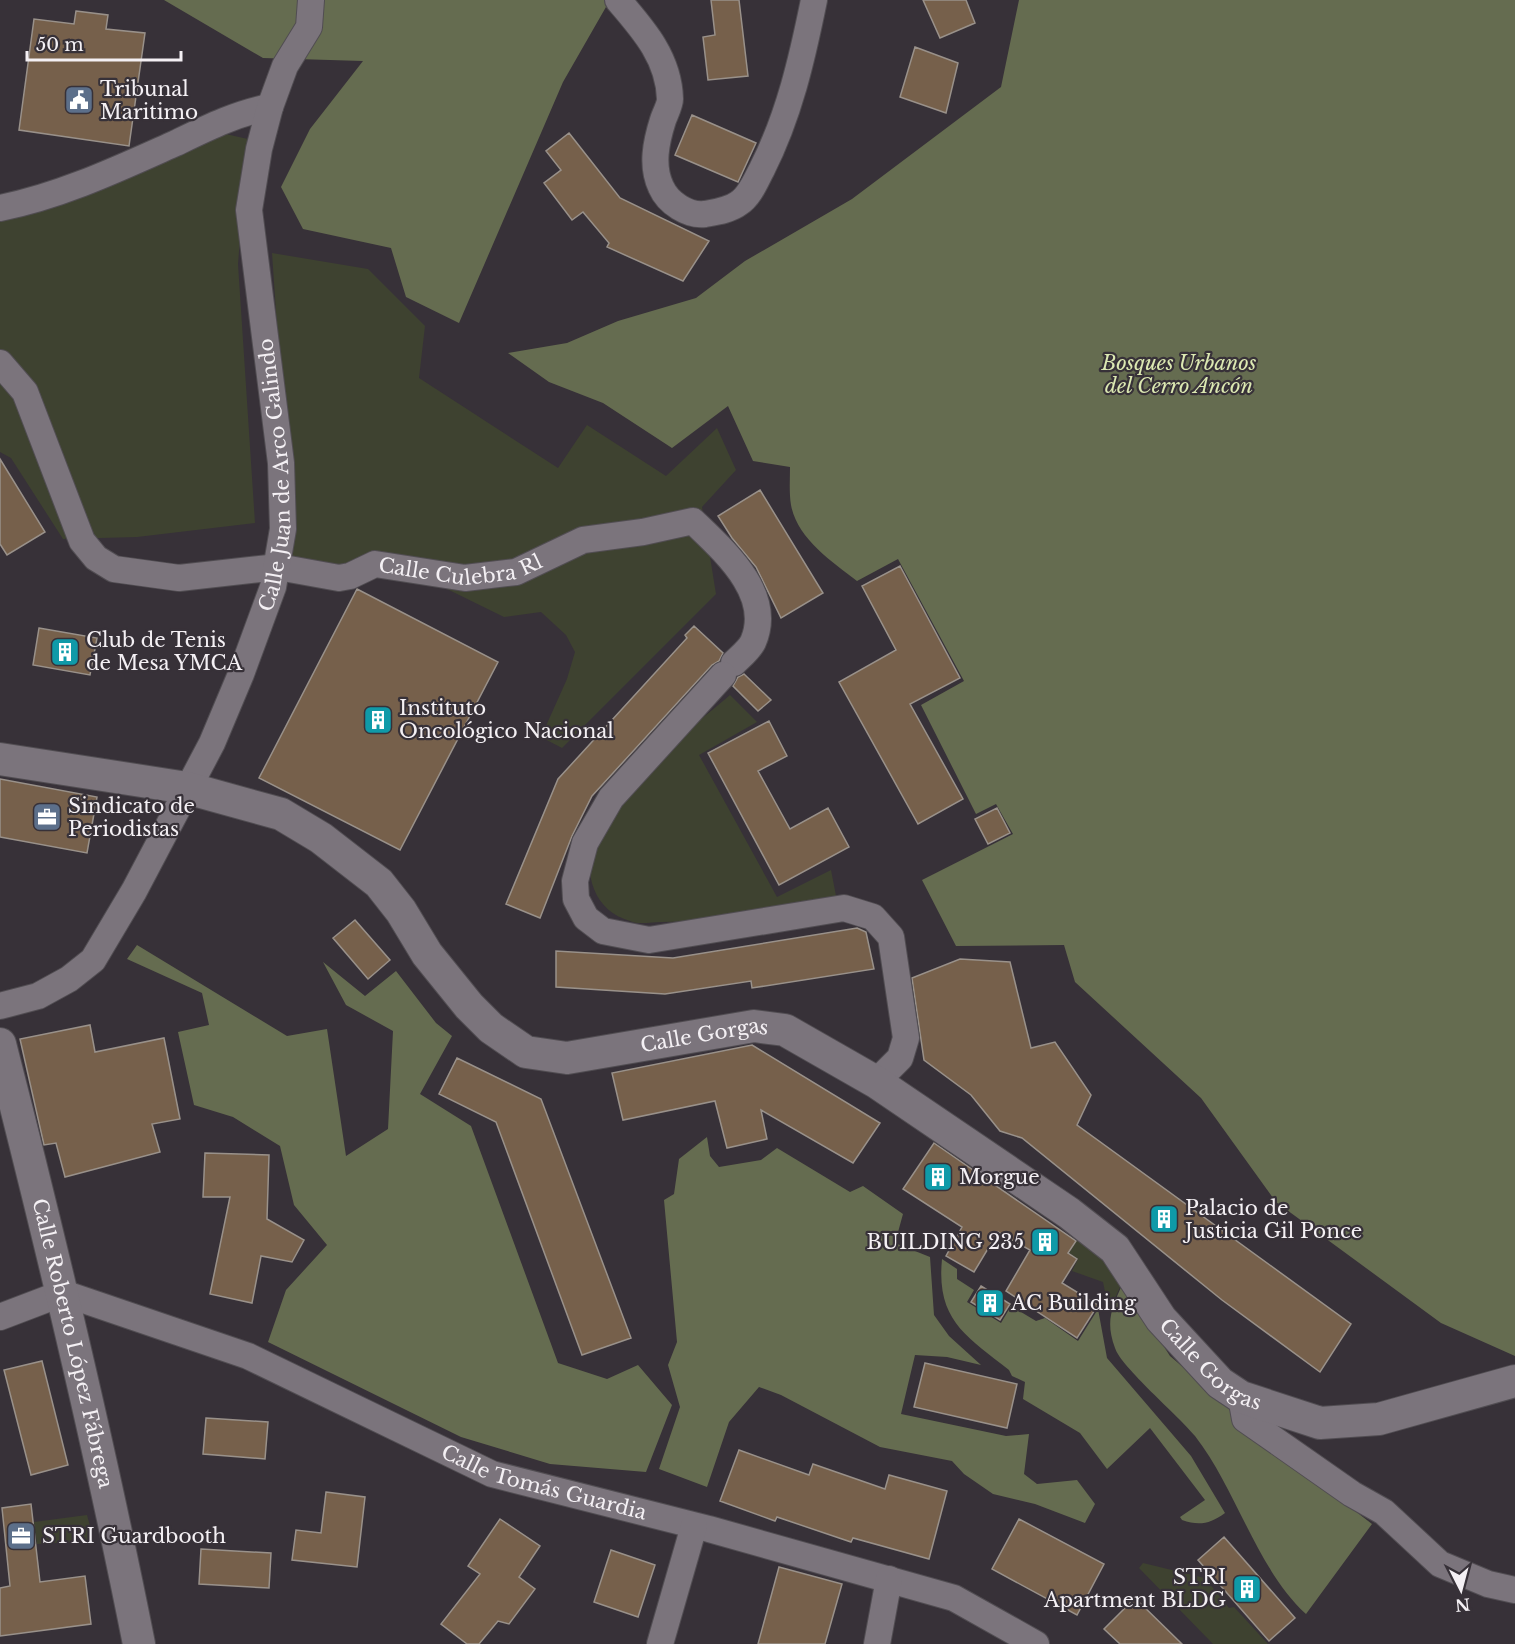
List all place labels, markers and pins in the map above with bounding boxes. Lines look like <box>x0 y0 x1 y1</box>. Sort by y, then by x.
place label: Tribunal Maritimo <box>100 77 198 124</box>
public building icon: Tribunal Maritimo <box>63 84 95 116</box>
place label: Club de Tenis de Mesa YMCA <box>86 628 243 675</box>
building icon: Club de Tenis de Mesa YMCA <box>49 636 81 668</box>
place label: Instituto Oncológico Nacional <box>399 696 614 743</box>
building icon: Instituto Oncológico Nacional <box>362 704 394 736</box>
place label: Sindicato de Periodistas <box>68 794 195 841</box>
office icon: Sindicato de Periodistas <box>31 801 63 833</box>
building icon: Morgue <box>922 1161 954 1193</box>
place label: Morgue <box>959 1165 1040 1189</box>
place label: Palacio de Justicia Gil Ponce <box>1182 1196 1362 1243</box>
building icon: Palacio de Justicia Gil Ponce <box>1148 1203 1180 1235</box>
building icon: BUILDING 235 <box>1029 1226 1061 1258</box>
place label: BUILDING 235 <box>867 1230 1024 1254</box>
building icon: AC Building <box>974 1287 1006 1319</box>
place label: AC Building <box>1010 1291 1137 1315</box>
office icon: STRI Guardbooth <box>5 1520 37 1552</box>
place label: STRI Guardbooth <box>42 1524 226 1548</box>
place label: STRI Apartment BLDG <box>1043 1565 1226 1612</box>
building icon: STRI Apartment BLDG <box>1231 1573 1263 1605</box>

